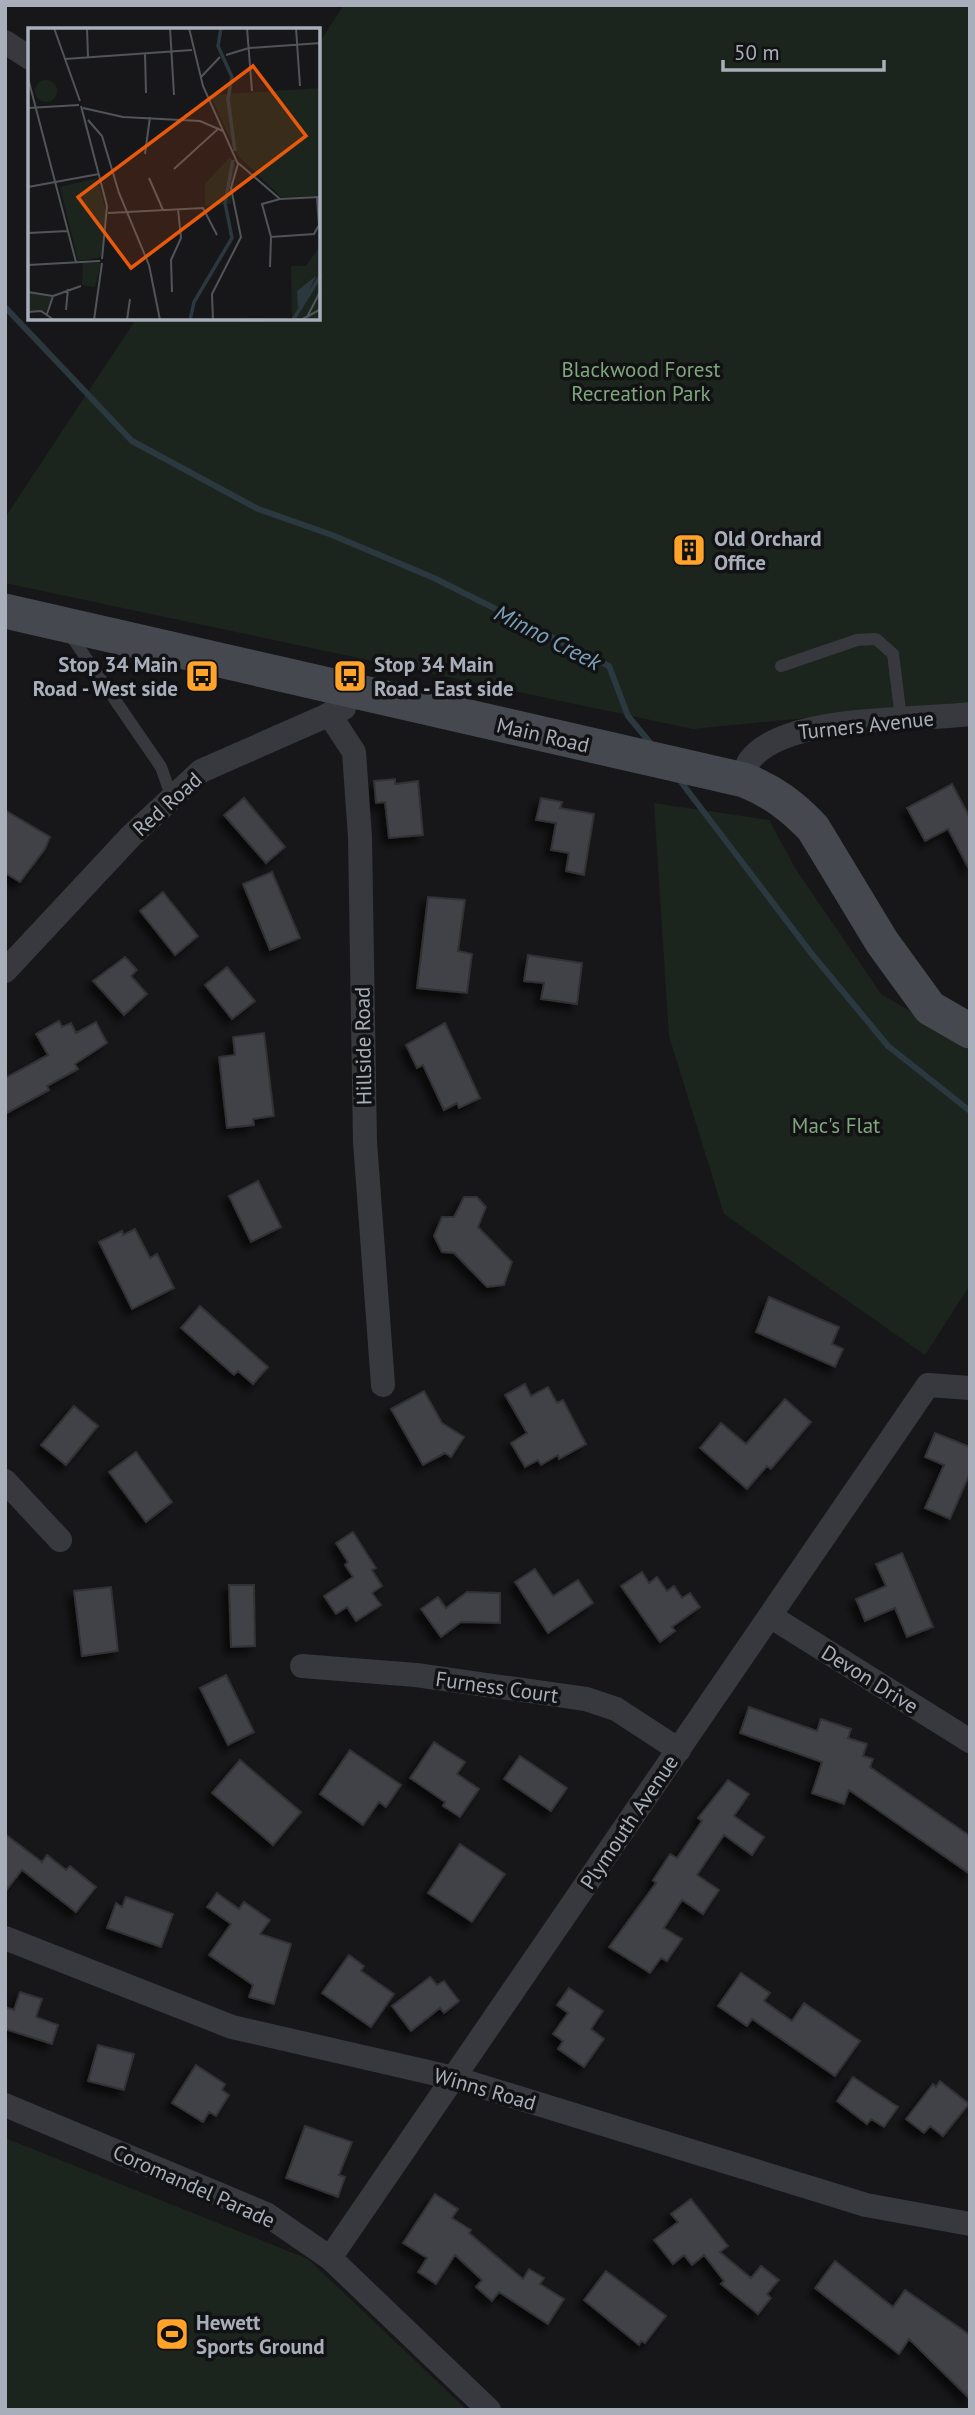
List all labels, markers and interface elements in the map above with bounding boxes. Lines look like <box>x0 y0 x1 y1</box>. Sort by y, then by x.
inset map <box>28 28 320 320</box>
scale bar <box>723 28 884 72</box>
text: 50 m <box>734 39 780 66</box>
park label: Blackwood Forest Recreation Park <box>562 356 720 407</box>
place label: Old Orchard Office <box>714 525 822 576</box>
building icon: Old Orchard Office <box>670 531 708 569</box>
water label: Minno Creek <box>490 598 608 677</box>
place label: Stop 34 Main Road - West side <box>33 651 178 702</box>
place label: Stop 34 Main Road - East side <box>374 651 514 702</box>
bus stop icon: Stop 34 Main Road - West side <box>183 657 221 695</box>
bus stop icon: Stop 34 Main Road - East side <box>331 657 369 695</box>
street label: Turners Avenue <box>797 704 935 746</box>
street label: Main Road <box>494 711 592 759</box>
street label: Red Road <box>127 766 207 842</box>
street label: Hillside Road <box>348 987 378 1105</box>
park label: Mac's Flat <box>792 1112 880 1139</box>
street label: Devon Drive <box>817 1639 923 1719</box>
street label: Furness Court <box>434 1665 560 1709</box>
street label: Plymouth Avenue <box>574 1750 684 1894</box>
street label: Winns Road <box>431 2062 539 2116</box>
street label: Coromandel Parade <box>109 2138 279 2234</box>
place label: Hewett Sports Ground <box>196 2309 324 2360</box>
sports icon: Hewett Sports Ground <box>153 2315 191 2353</box>

